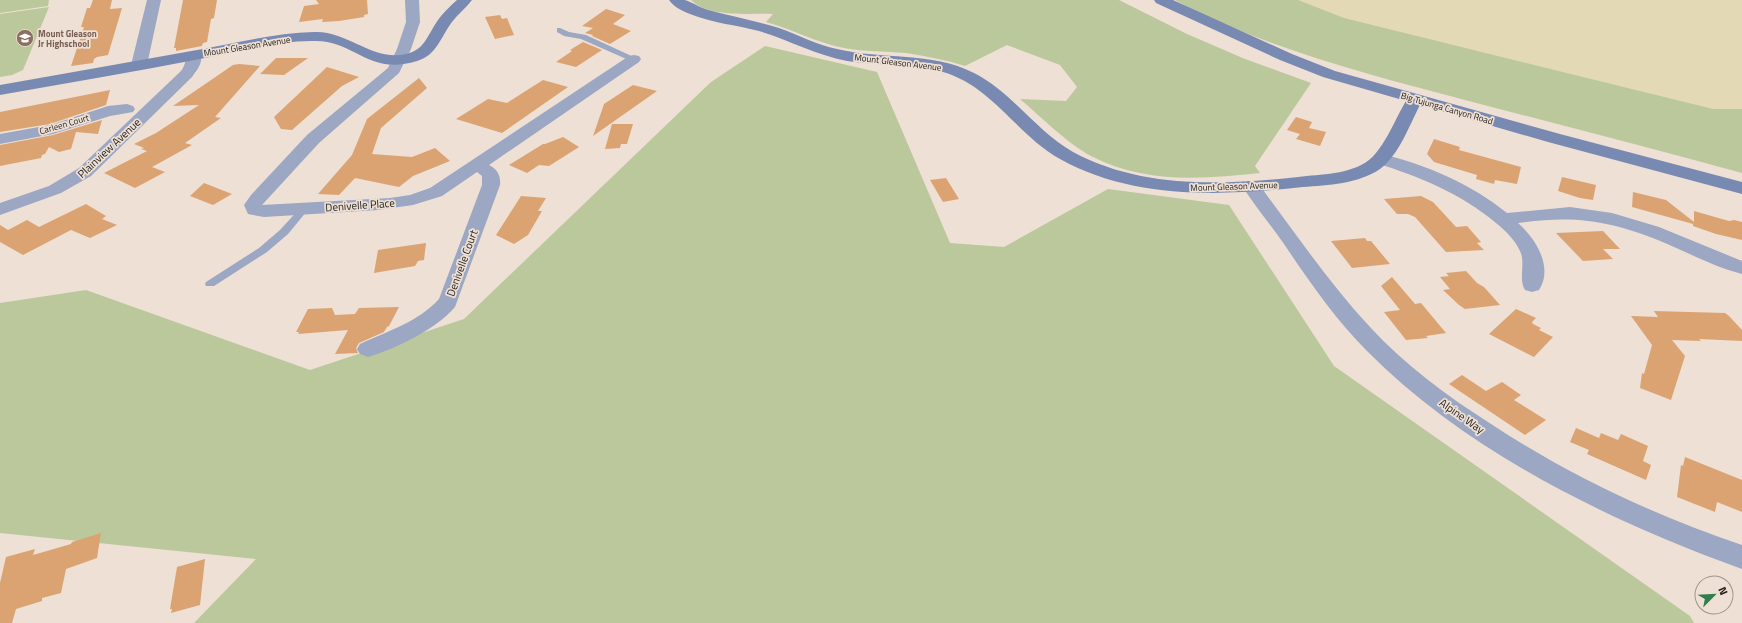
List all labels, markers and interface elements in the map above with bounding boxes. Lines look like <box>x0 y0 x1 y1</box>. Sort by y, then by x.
place label: Mount Gleason Jr Highschool <box>38 27 97 50</box>
school or university icon: Mount Gleason Jr Highschool <box>15 28 35 48</box>
street label: Mount Gleason Avenue <box>203 33 292 59</box>
street label: Mount Gleason Avenue <box>854 50 943 74</box>
street label: Big Tujunga Canyon Road <box>1400 89 1495 127</box>
street label: Carleen Court <box>38 110 91 137</box>
street label: Plainview Avenue <box>74 114 144 182</box>
street label: Mount Gleason Avenue <box>1190 178 1278 194</box>
street label: Denivelle Place <box>325 195 396 215</box>
street label: Denivelle Court <box>443 227 482 299</box>
street label: Alpine Way <box>1436 395 1488 438</box>
north arrow <box>1694 575 1734 615</box>
text: N <box>1714 584 1732 598</box>

